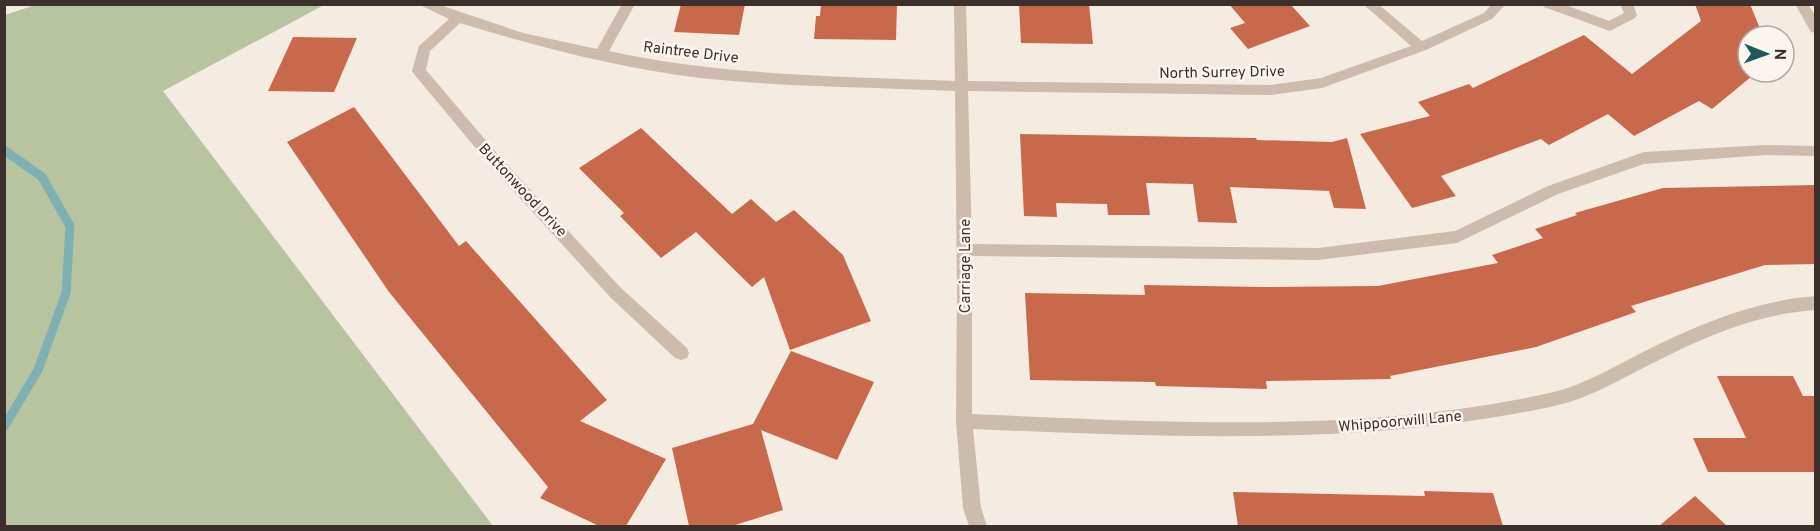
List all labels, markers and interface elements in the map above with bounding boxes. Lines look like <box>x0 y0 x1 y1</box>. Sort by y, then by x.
north arrow <box>1736 24 1796 84</box>
street label: Raintree Drive <box>642 38 739 69</box>
text: N <box>1769 48 1789 60</box>
street label: North Surrey Drive <box>1159 63 1285 84</box>
street label: Buttonwood Drive <box>474 140 570 242</box>
street label: Carriage Lane <box>957 219 976 313</box>
street label: Whippoorwill Lane <box>1338 408 1463 437</box>

